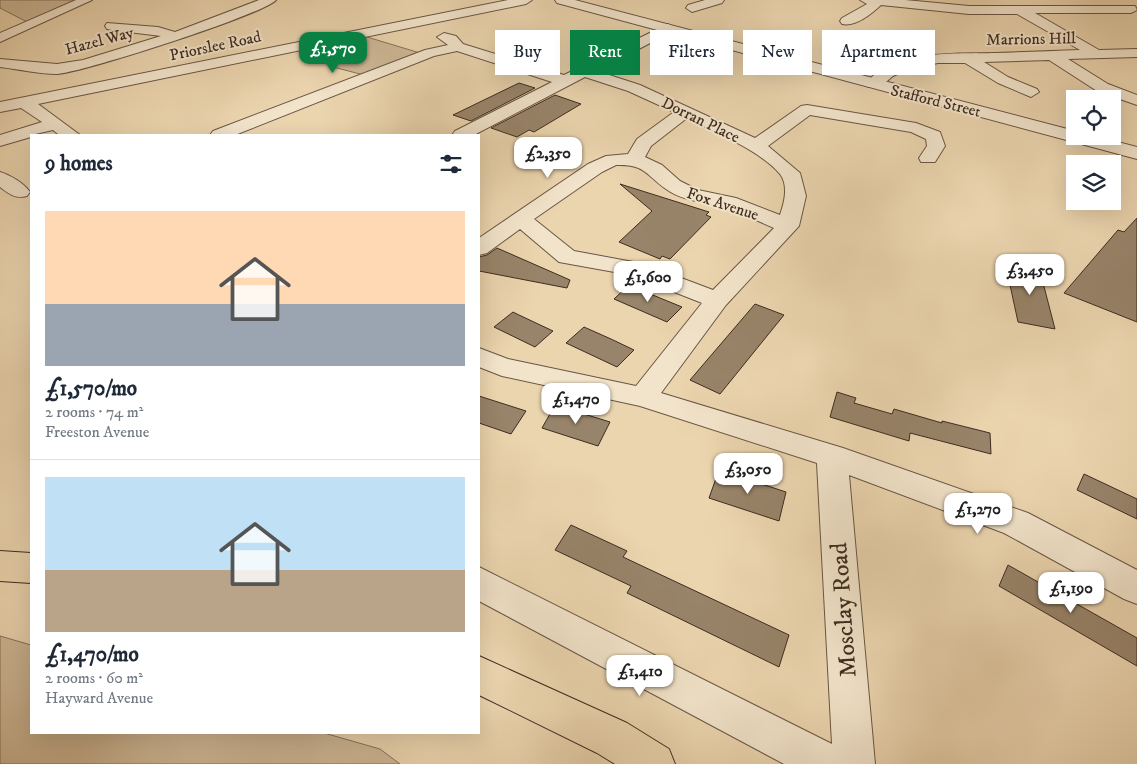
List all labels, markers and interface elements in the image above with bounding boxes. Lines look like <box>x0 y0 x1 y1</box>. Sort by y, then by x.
street label: Hazel Way <box>63 22 136 60</box>
street label: Priorslee Road <box>168 27 263 65</box>
street label: Marrions Hill <box>986 28 1076 50</box>
chip: Buy <box>495 30 560 75</box>
chip: Rent <box>570 30 640 75</box>
chip: Filters <box>650 30 733 75</box>
chip: New <box>743 30 812 75</box>
chip: Apartment <box>822 30 935 75</box>
pin: £1,570 <box>292 32 374 74</box>
text: £1,570 <box>310 38 356 58</box>
street label: Stafford Street <box>889 80 983 122</box>
map controls <box>1066 90 1121 210</box>
button: locate <box>1066 90 1121 145</box>
street label: Dorran Place <box>658 92 743 148</box>
pin: £2,350 <box>507 136 589 179</box>
text: £2,350 <box>525 143 571 163</box>
icon: filters <box>437 150 465 178</box>
text: 9 homes <box>45 151 113 177</box>
button: layers <box>1066 155 1121 210</box>
street label: Fox Avenue <box>684 183 762 225</box>
icon: home <box>210 244 300 334</box>
pin: £3,450 <box>989 254 1071 296</box>
pin: £1,600 <box>607 260 689 303</box>
text: £3,450 <box>1006 260 1054 280</box>
text: £1,600 <box>625 267 671 287</box>
text: £1,570/mo <box>45 376 137 402</box>
pin: £1,470 <box>535 382 617 425</box>
text: £1,470 <box>552 389 600 409</box>
text: 2 rooms · 74 m² <box>45 402 143 422</box>
text: Freeston Avenue <box>45 422 149 442</box>
pin: £3,050 <box>707 452 789 495</box>
text: £3,050 <box>725 459 771 479</box>
pin: £1,270 <box>937 492 1019 535</box>
text: £1,270 <box>955 499 1001 519</box>
icon: home <box>210 509 300 599</box>
street label: Mosclay Road <box>824 541 864 678</box>
pin: £1,190 <box>1030 572 1112 614</box>
text: £1,190 <box>1049 578 1093 598</box>
text: £1,470/mo <box>45 642 139 668</box>
pin: £1,410 <box>599 654 681 697</box>
text: £1,410 <box>617 661 663 681</box>
text: 2 rooms · 60 m² <box>45 668 143 688</box>
text: Hayward Avenue <box>45 688 153 708</box>

